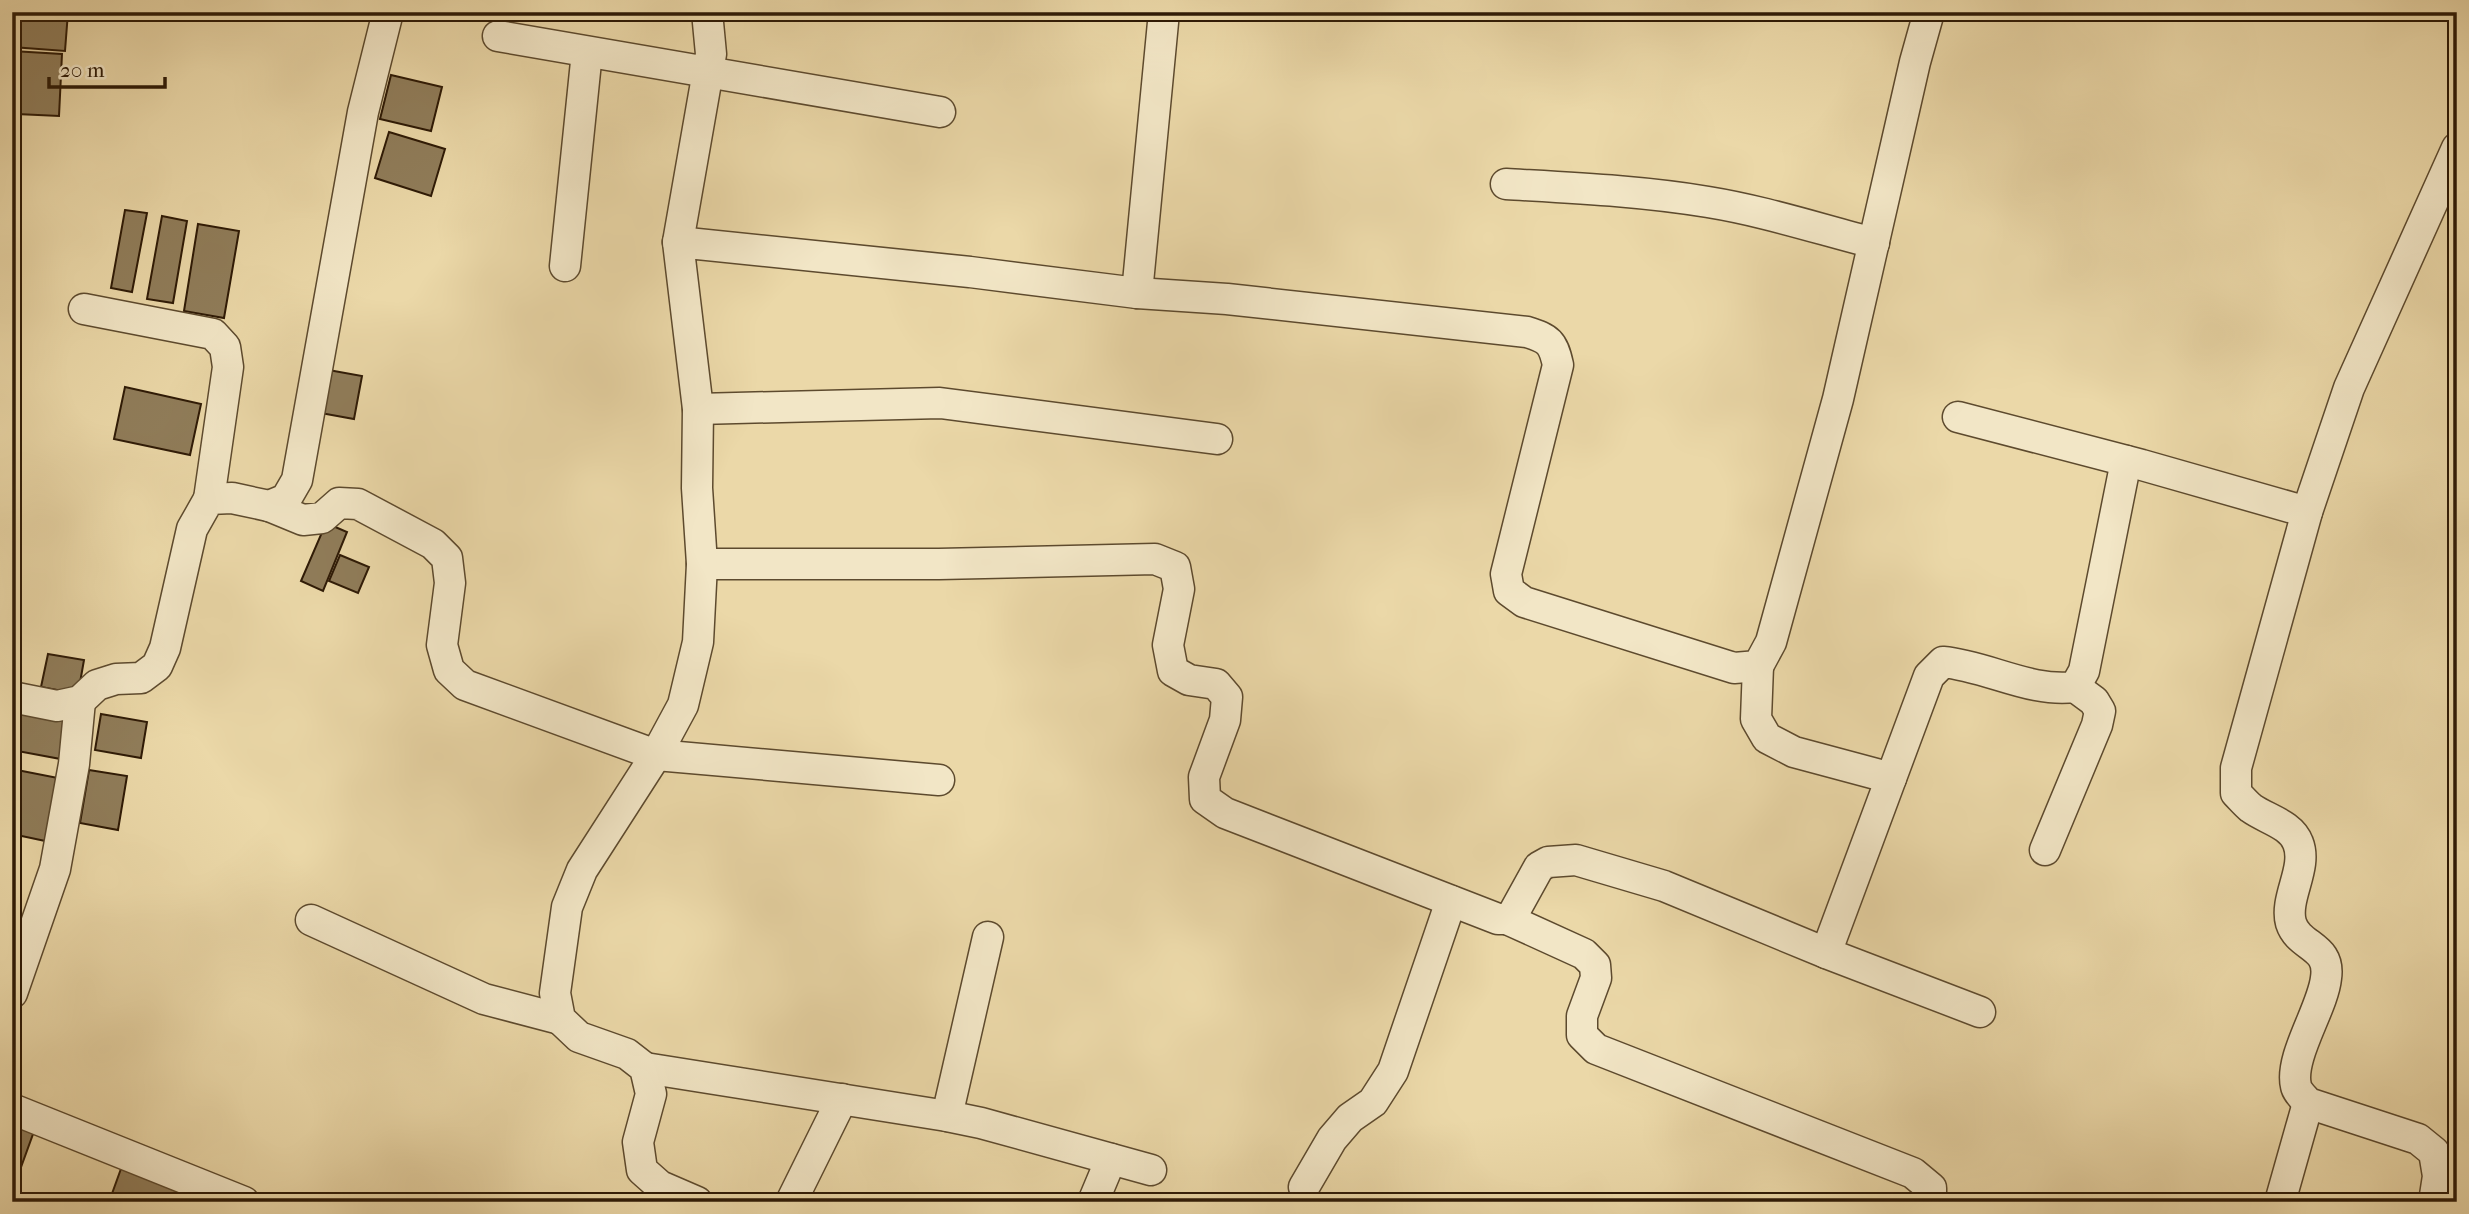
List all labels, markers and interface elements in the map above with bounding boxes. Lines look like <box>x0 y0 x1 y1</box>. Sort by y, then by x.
scale bar <box>49 46 164 90</box>
text: 20 m <box>60 58 105 82</box>

